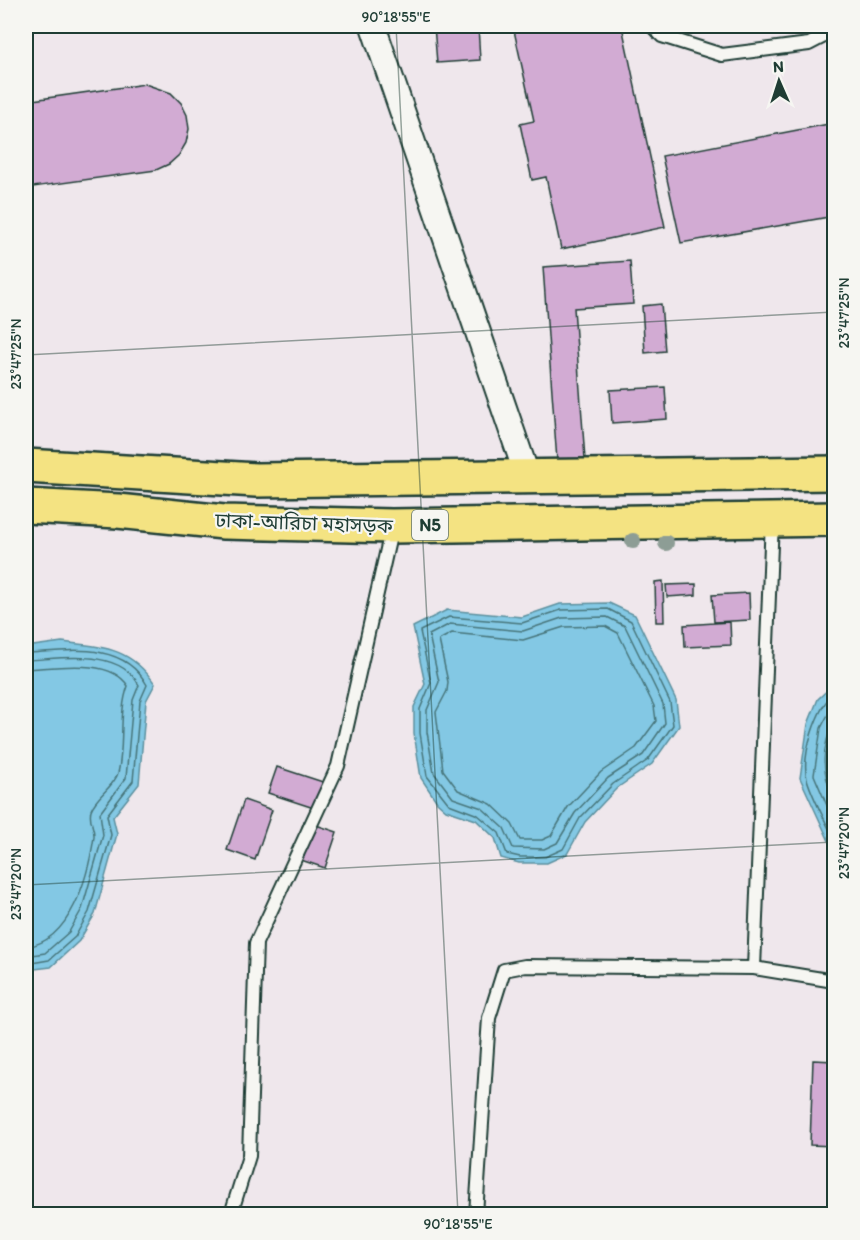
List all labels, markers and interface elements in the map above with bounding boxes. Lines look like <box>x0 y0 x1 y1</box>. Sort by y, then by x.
text: 90°18'55"E <box>362 8 431 26</box>
north arrow <box>749 51 809 111</box>
text: N <box>772 57 784 76</box>
text: 23°47'25"N <box>835 277 853 349</box>
text: 23°47'25"N <box>7 318 25 390</box>
street label: ঢাকা-আরিচা মহাসড়ক <box>214 508 394 538</box>
road number: N5 <box>412 510 448 540</box>
text: 23°47'20"N <box>835 807 853 879</box>
text: 23°47'20"N <box>7 848 25 920</box>
text: 90°18'55"E <box>424 1215 493 1233</box>

